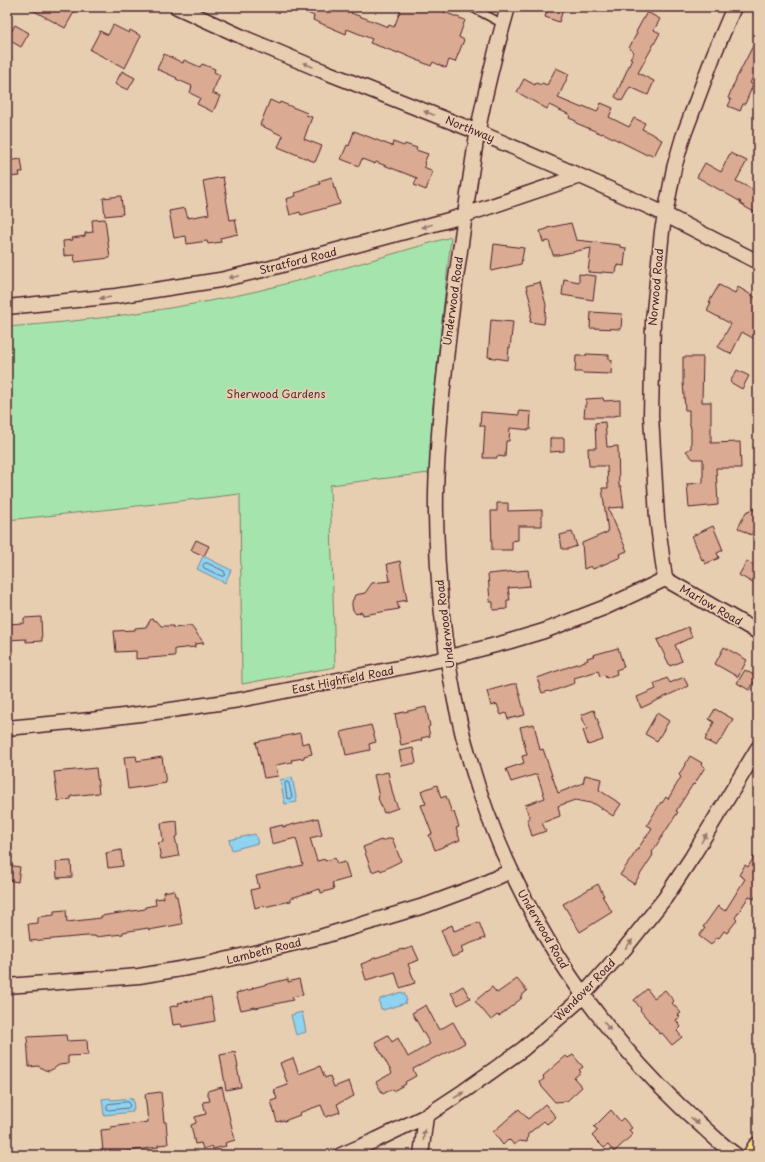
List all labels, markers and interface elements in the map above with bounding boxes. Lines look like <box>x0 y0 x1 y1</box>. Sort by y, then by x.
one-way arrow <box>302 62 313 68</box>
one-way arrow <box>422 109 434 115</box>
street label: Northway <box>443 111 497 146</box>
one-way arrow <box>421 223 433 229</box>
street label: Stratford Road <box>257 243 338 278</box>
street label: Norwood Road <box>644 248 667 326</box>
street label: Underwood Road <box>438 255 467 347</box>
one-way arrow <box>227 274 240 280</box>
one-way arrow <box>99 295 111 301</box>
park label: Sherwood Gardens <box>227 385 325 402</box>
street label: Underwood Road <box>431 579 458 670</box>
street label: Marlow Road <box>677 580 746 629</box>
street label: East Highfield Road <box>290 661 395 698</box>
one-way arrow <box>700 832 707 844</box>
street label: Underwood Road <box>514 886 573 972</box>
street label: Lambeth Road <box>225 933 303 968</box>
one-way arrow <box>624 938 633 949</box>
street label: Wendover Road <box>550 954 619 1025</box>
one-way arrow <box>602 1021 611 1032</box>
one-way arrow <box>453 1091 465 1098</box>
one-way arrow <box>691 1116 700 1125</box>
one-way arrow <box>421 1129 427 1141</box>

